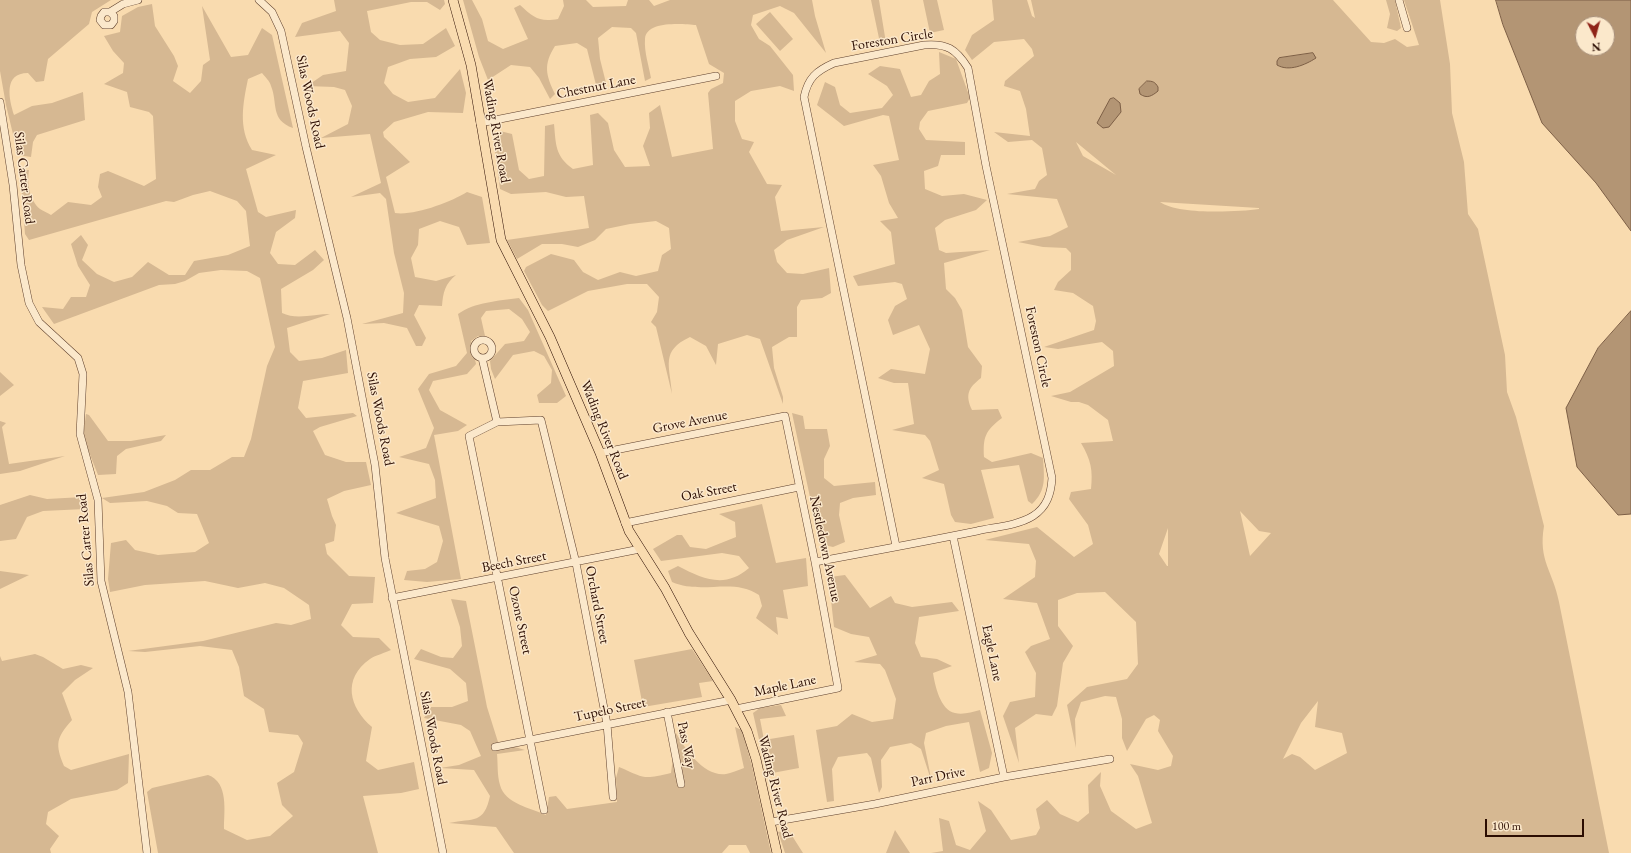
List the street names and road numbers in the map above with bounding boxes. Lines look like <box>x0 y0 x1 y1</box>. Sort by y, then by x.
street label: Foreston Circle <box>850 25 934 55</box>
street label: Silas Woods Road <box>292 54 328 150</box>
street label: Chestnut Lane <box>555 71 637 103</box>
street label: Wading River Road <box>479 78 513 184</box>
street label: Silas Carter Road <box>10 131 38 225</box>
street label: Foreston Circle <box>1021 305 1055 389</box>
street label: Silas Woods Road <box>363 371 397 467</box>
street label: Wading River Road <box>577 378 631 482</box>
street label: Grove Avenue <box>651 407 729 437</box>
street label: Oak Street <box>680 478 738 506</box>
street label: Silas Carter Road <box>74 493 98 587</box>
street label: Nestledown Avenue <box>806 494 844 604</box>
street label: Beech Street <box>480 548 548 576</box>
street label: Orchard Street <box>581 565 613 645</box>
street label: Ozone Street <box>505 584 535 656</box>
street label: Eagle Lane <box>978 623 1006 683</box>
street label: Maple Lane <box>752 671 818 701</box>
street label: Silas Woods Road <box>416 690 450 786</box>
street label: Tupelo Street <box>572 694 648 726</box>
street label: Pass Way <box>673 720 699 770</box>
street label: Wading River Road <box>754 734 796 840</box>
street label: Parr Drive <box>910 763 966 791</box>

